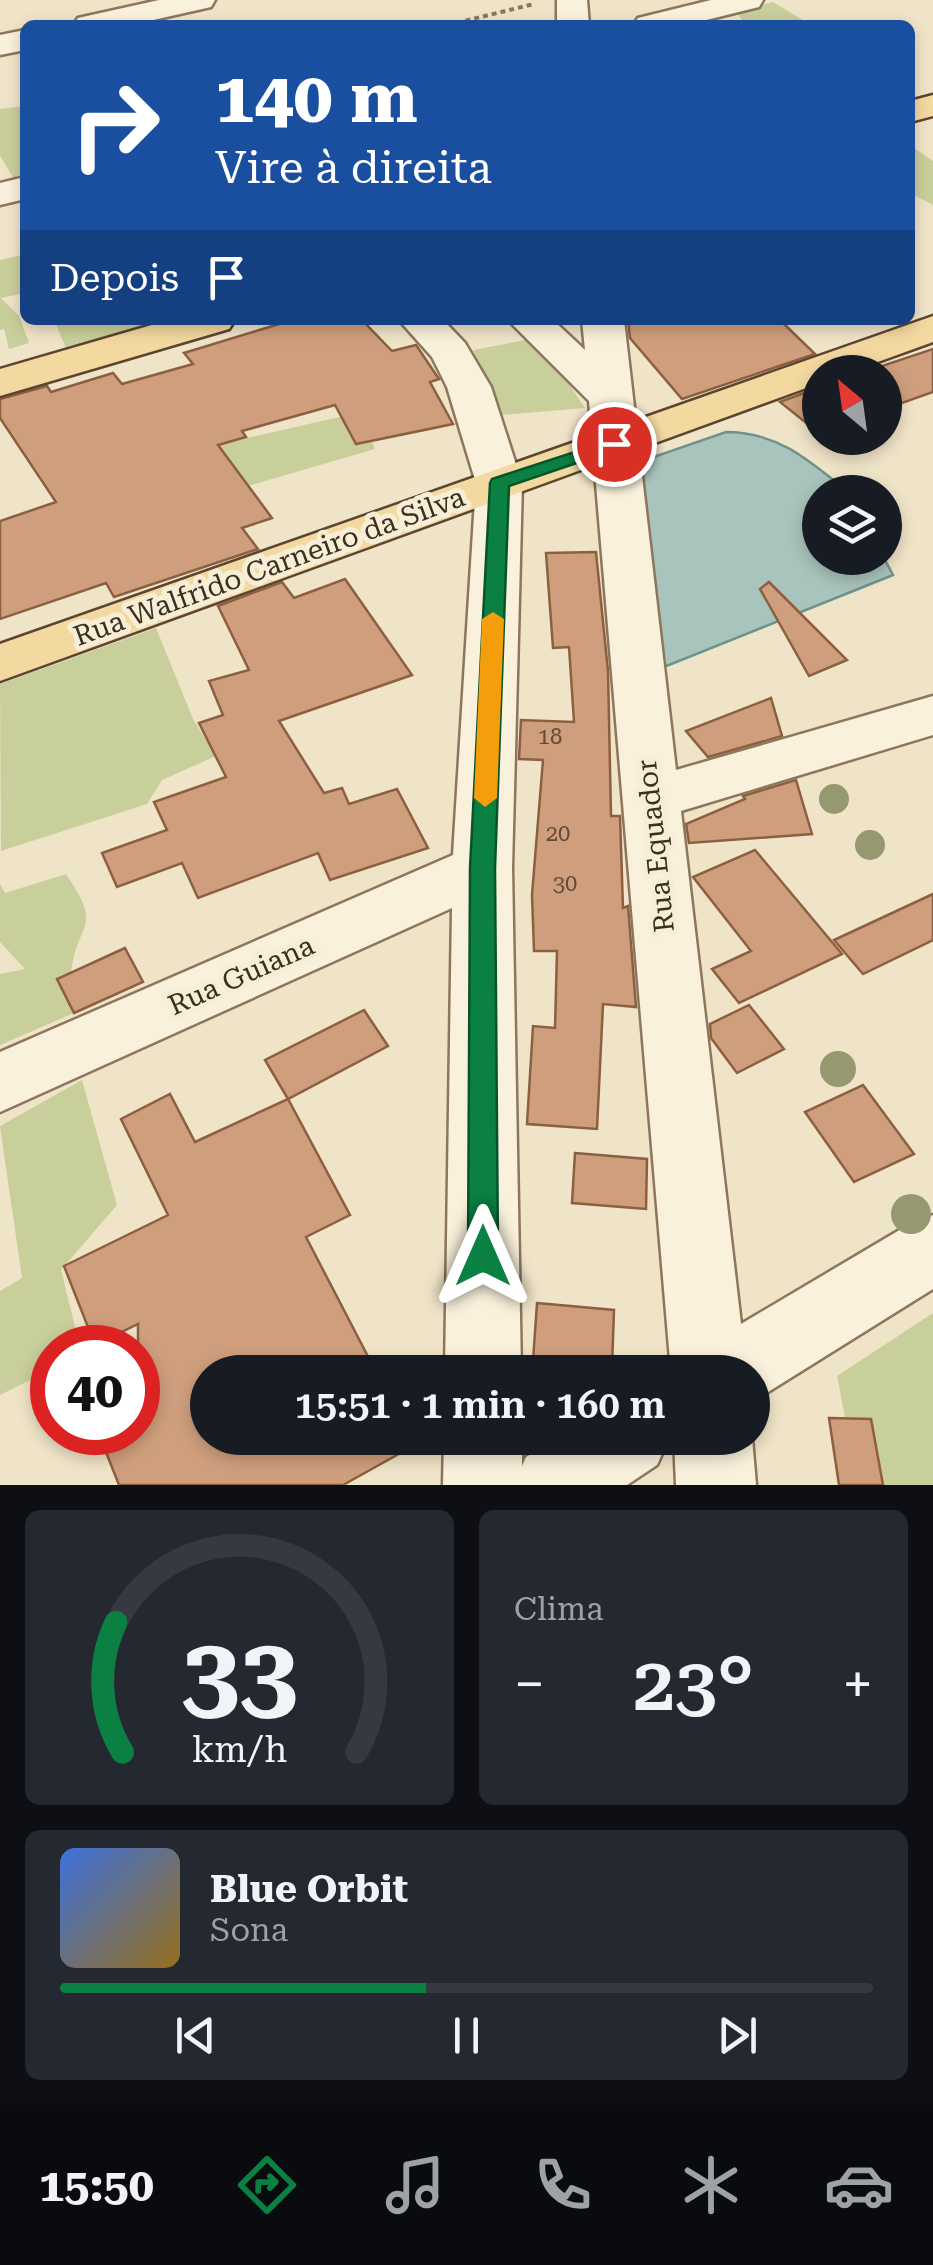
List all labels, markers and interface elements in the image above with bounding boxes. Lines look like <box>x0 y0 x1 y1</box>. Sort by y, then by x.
text: 140 m <box>215 57 418 139</box>
icon: right <box>50 60 180 190</box>
text: Vire à direita <box>215 141 492 194</box>
icon: arrive <box>199 250 254 305</box>
text: Depois <box>50 256 179 300</box>
north arrow <box>802 355 902 455</box>
map controls <box>802 355 902 575</box>
pin <box>572 402 657 487</box>
icon: arrive <box>587 417 642 472</box>
button: layers <box>802 475 902 575</box>
street label: Rua Walfrido Carneiro da Silva <box>69 480 469 653</box>
house number: 18 <box>538 724 562 749</box>
street label: Rua Equador <box>630 758 681 934</box>
house number: 20 <box>546 821 570 846</box>
house number: 30 <box>553 871 577 896</box>
street label: Rua Guiana <box>163 929 319 1022</box>
position arrow <box>431 1204 535 1308</box>
speed limit sign: 40 <box>30 1325 160 1455</box>
text: 15:51 · 1 min · 160 m <box>295 1383 666 1427</box>
text: Clima <box>514 1590 604 1628</box>
text: 33 <box>181 1614 298 1735</box>
text: 23° <box>633 1640 754 1728</box>
text: − <box>514 1652 545 1716</box>
text: + <box>842 1652 873 1716</box>
text: km/h <box>192 1729 287 1771</box>
text: Blue Orbit <box>210 1867 408 1911</box>
text: Sona <box>210 1911 288 1949</box>
icon: previous <box>168 2008 223 2063</box>
icon: pause <box>439 2008 494 2063</box>
icon: next <box>710 2008 765 2063</box>
icon: directions <box>232 2150 302 2220</box>
icon: music <box>380 2150 450 2220</box>
icon: phone <box>528 2150 598 2220</box>
icon: climate <box>676 2150 746 2220</box>
icon: car <box>824 2150 894 2220</box>
text: 15:50 <box>39 2159 154 2212</box>

